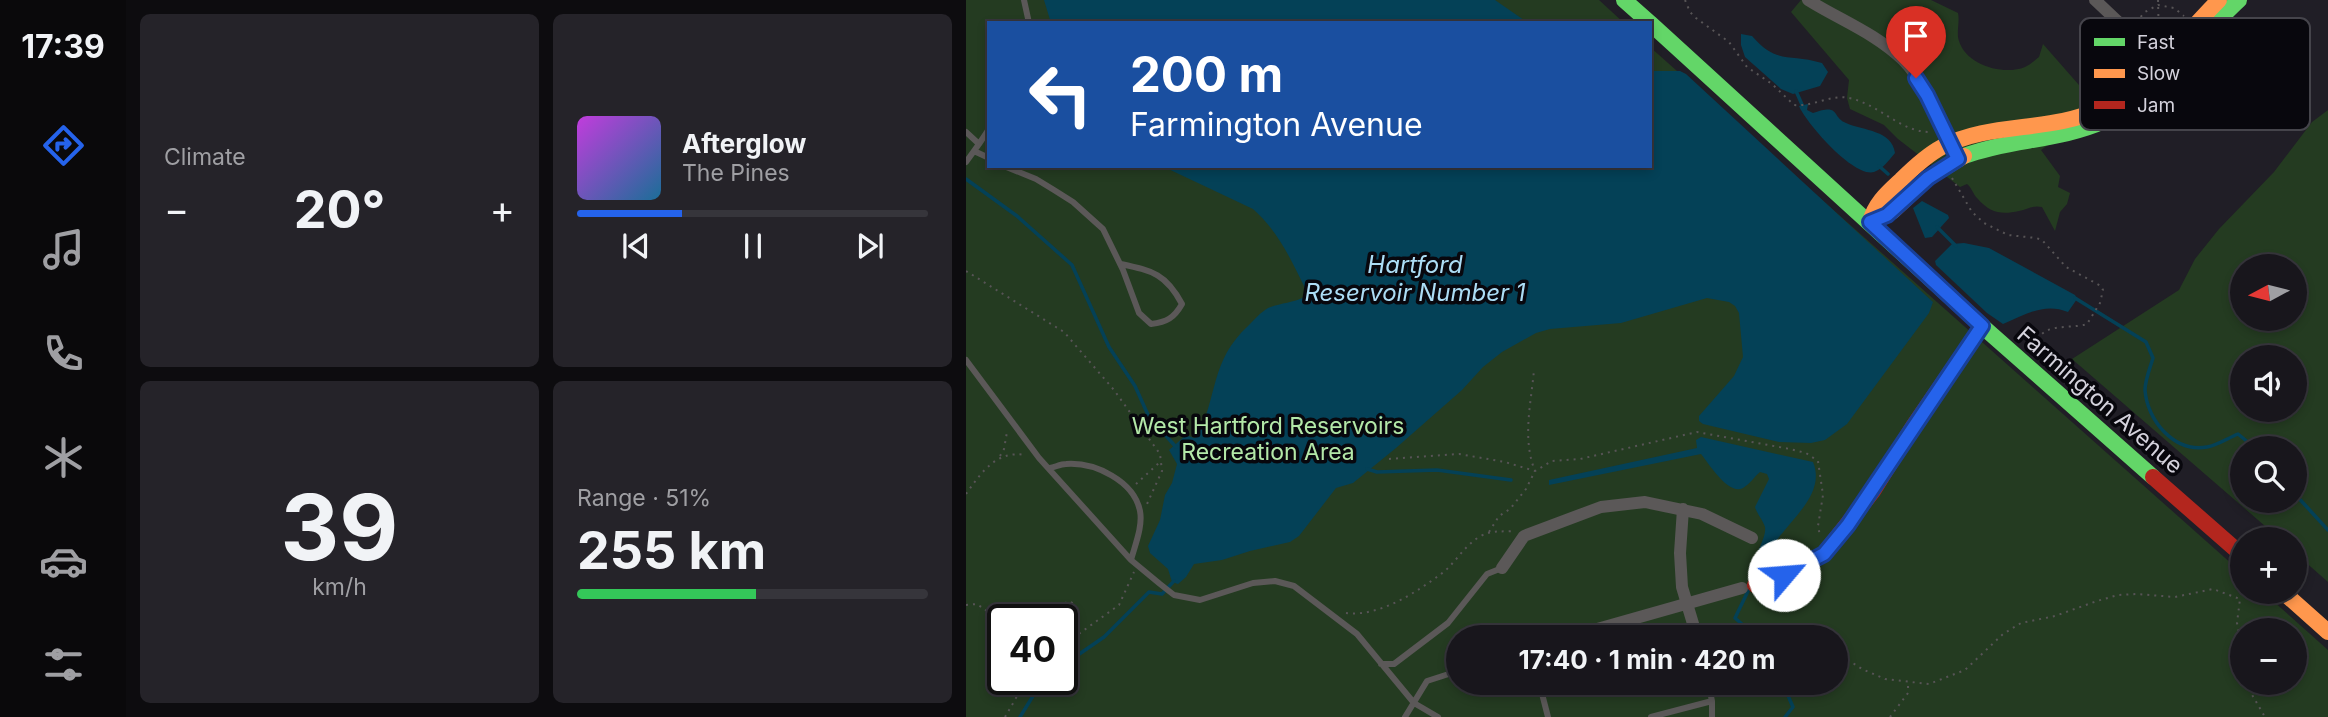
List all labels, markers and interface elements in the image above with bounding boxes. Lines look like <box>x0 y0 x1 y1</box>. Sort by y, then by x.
pin <box>1886 6 1946 78</box>
icon: arrive <box>1897 17 1935 55</box>
legend <box>2080 18 2310 130</box>
text: 17:39 <box>21 27 105 66</box>
text: Fast <box>2137 31 2175 54</box>
text: 200 m <box>1130 45 1283 104</box>
icon: left <box>1015 49 1106 140</box>
text: Slow <box>2137 62 2180 85</box>
text: Jam <box>2137 94 2175 117</box>
text: Farmington Avenue <box>1130 105 1423 144</box>
icon: directions <box>39 121 88 170</box>
text: Afterglow <box>682 128 806 159</box>
text: Climate <box>164 143 246 171</box>
text: The Pines <box>682 159 790 187</box>
text: 20° <box>294 178 385 241</box>
text: − <box>164 186 189 232</box>
text: + <box>490 186 515 232</box>
icon: music <box>39 225 88 274</box>
icon: previous <box>617 227 655 265</box>
icon: pause <box>734 227 772 265</box>
icon: next <box>851 227 889 265</box>
water label: Hartford Reservoir Number 1 <box>1304 250 1526 307</box>
north arrow <box>2230 254 2306 331</box>
map controls <box>2230 254 2307 695</box>
street label: Farmington Avenue <box>2011 320 2189 480</box>
icon: phone <box>39 329 88 378</box>
button: sound <box>2230 345 2307 422</box>
park label: West Hartford Reservoirs Recreation Area <box>1132 412 1404 466</box>
icon: climate <box>39 433 88 482</box>
button: search <box>2230 436 2307 513</box>
text: 39 <box>281 472 398 582</box>
text: Range · 51% <box>577 484 711 512</box>
text: 255 km <box>577 519 766 582</box>
button: + <box>2230 527 2307 604</box>
icon: car <box>39 537 88 586</box>
position arrow <box>1747 538 1821 612</box>
text: km/h <box>312 573 367 601</box>
speed limit sign: 40 <box>987 604 1078 695</box>
button: − <box>2230 618 2307 695</box>
icon: filters <box>39 640 88 689</box>
text: 17:40 · 1 min · 420 m <box>1519 644 1775 675</box>

